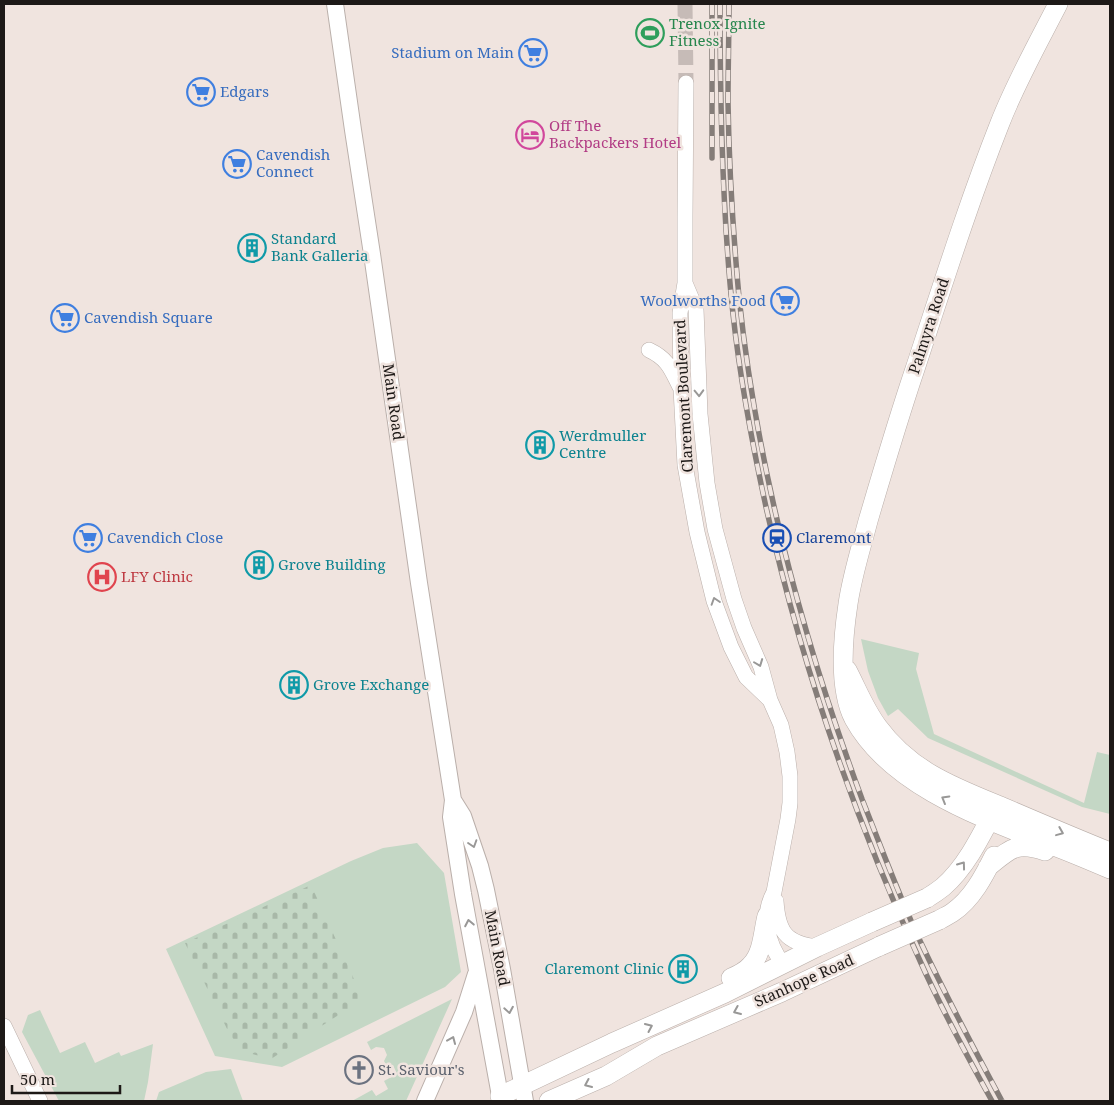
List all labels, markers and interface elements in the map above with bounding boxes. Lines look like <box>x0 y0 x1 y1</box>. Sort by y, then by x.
place label: Trenox Ignite Fitness <box>669 13 766 50</box>
sports icon: Trenox Ignite Fitness <box>635 18 665 48</box>
supermarket icon: Stadium on Main <box>518 38 548 68</box>
place label: Stadium on Main <box>391 42 514 62</box>
supermarket icon: Edgars <box>186 77 216 107</box>
place label: Edgars <box>220 81 269 101</box>
place label: Off The Backpackers Hotel <box>549 115 682 152</box>
hotel icon: Off The Backpackers Hotel <box>515 120 545 150</box>
place label: Cavendish Connect <box>256 144 331 181</box>
supermarket icon: Cavendish Connect <box>222 149 252 179</box>
place label: Standard Bank Galleria <box>271 228 368 265</box>
building icon: Standard Bank Galleria <box>237 233 267 263</box>
street label: Palmyra Road <box>903 275 953 376</box>
supermarket icon: Woolworths Food <box>770 286 800 316</box>
place label: Woolworths Food <box>640 290 766 310</box>
supermarket icon: Cavendish Square <box>50 303 80 333</box>
place label: Cavendish Square <box>84 307 213 327</box>
street label: Claremont Boulevard <box>669 319 697 473</box>
street label: Main Road <box>379 362 409 441</box>
one-way arrow <box>694 390 704 397</box>
place label: Werdmuller Centre <box>559 425 646 462</box>
building icon: Werdmuller Centre <box>525 430 555 460</box>
supermarket icon: Cavendich Close <box>73 523 103 553</box>
station icon: Claremont <box>762 523 792 553</box>
place label: Cavendich Close <box>107 527 223 547</box>
place label: Claremont <box>796 527 871 547</box>
building icon: Grove Building <box>244 550 274 580</box>
place label: Grove Building <box>278 554 386 574</box>
hospital icon: LFY Clinic <box>87 562 117 592</box>
place label: LFY Clinic <box>121 566 193 586</box>
one-way arrow <box>711 597 721 606</box>
one-way arrow <box>753 659 763 667</box>
building icon: Grove Exchange <box>279 670 309 700</box>
place label: Grove Exchange <box>313 674 429 694</box>
one-way arrow <box>942 795 951 805</box>
one-way arrow <box>1055 825 1064 836</box>
one-way arrow <box>467 839 477 848</box>
one-way arrow <box>956 861 965 871</box>
street label: Main Road <box>481 908 515 988</box>
one-way arrow <box>464 918 474 927</box>
street label: Stanhope Road <box>751 949 857 1011</box>
building icon: Claremont Clinic <box>668 954 698 984</box>
place label: Claremont Clinic <box>544 958 664 978</box>
one-way arrow <box>733 1005 742 1015</box>
one-way arrow <box>504 1006 514 1015</box>
one-way arrow <box>644 1023 653 1034</box>
one-way arrow <box>445 1036 456 1045</box>
church icon: St. Saviour's <box>344 1055 374 1085</box>
place label: St. Saviour's <box>378 1059 465 1079</box>
scale bar <box>12 1062 120 1094</box>
text: 50 m <box>20 1069 55 1089</box>
one-way arrow <box>584 1077 593 1087</box>

